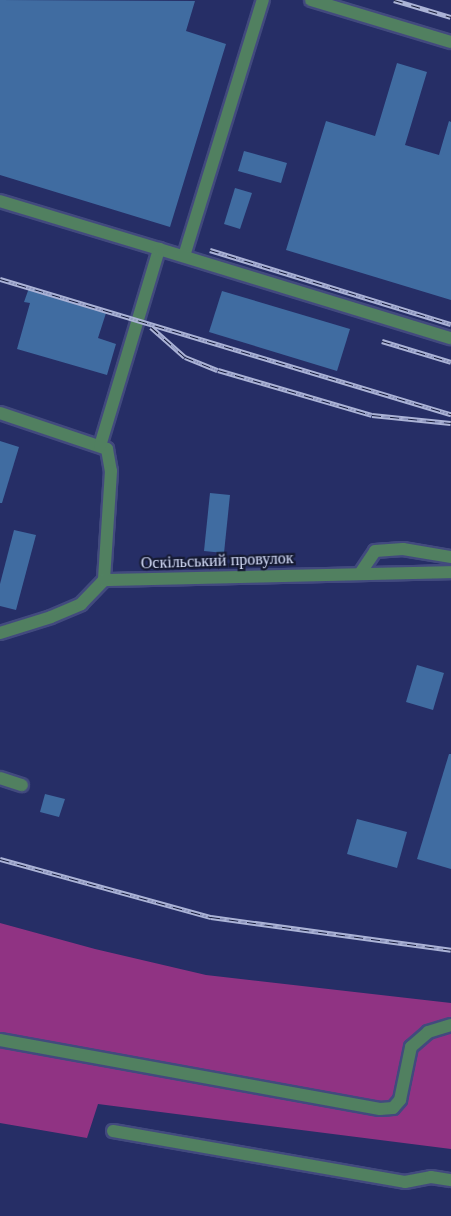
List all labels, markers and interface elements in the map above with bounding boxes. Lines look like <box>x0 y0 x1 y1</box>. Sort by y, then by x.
street label: Оскільський провулок <box>140 548 294 572</box>

